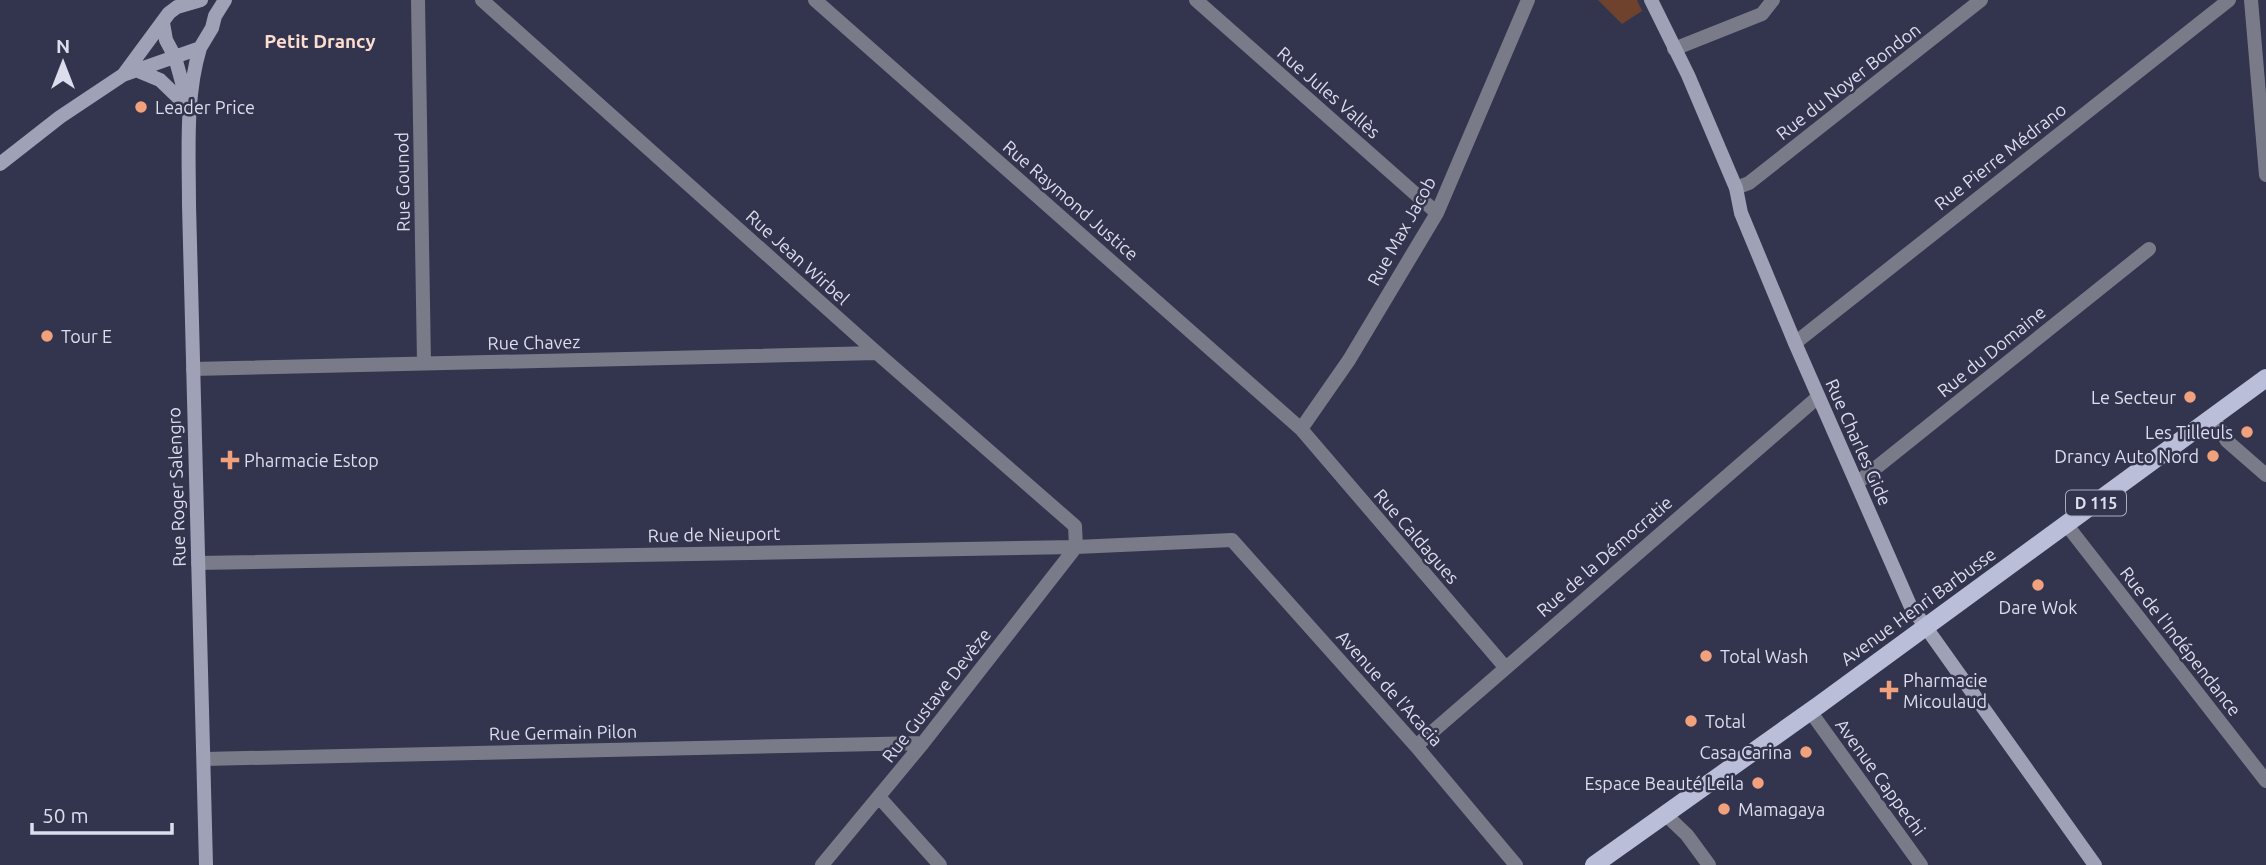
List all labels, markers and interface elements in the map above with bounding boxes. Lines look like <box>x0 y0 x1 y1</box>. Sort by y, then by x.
street label: Rue du Noyer Bondon <box>1772 19 1924 143</box>
north arrow <box>28 28 98 98</box>
district label: Petit Drancy <box>264 30 376 52</box>
text: N <box>56 35 70 57</box>
street label: Rue Jules Vallès <box>1274 42 1384 142</box>
place label: Leader Price <box>155 97 255 117</box>
street label: Rue Pierre Médrano <box>1930 98 2070 214</box>
marker: Leader Price <box>133 99 149 115</box>
street label: Rue Gounod <box>391 132 413 232</box>
street label: Rue Raymond Justice <box>999 136 1143 264</box>
street label: Rue Max Jacob <box>1363 173 1439 289</box>
street label: Rue Jean Wirbel <box>742 206 854 309</box>
street label: Rue du Domaine <box>1933 301 2049 401</box>
place label: Tour E <box>61 326 112 346</box>
marker: Tour E <box>39 328 55 344</box>
street label: Rue Chavez <box>487 331 581 353</box>
street label: Rue Charles Gide <box>1822 376 1896 508</box>
place label: Le Secteur <box>2091 387 2176 407</box>
marker: Le Secteur <box>2182 389 2198 405</box>
street label: Rue Roger Salengro <box>163 407 189 567</box>
place label: Les Tilleuls <box>2145 422 2233 442</box>
marker: Les Tilleuls <box>2239 424 2255 440</box>
place label: Drancy Auto Nord <box>2054 446 2199 466</box>
marker: Drancy Auto Nord <box>2205 448 2221 464</box>
place label: Pharmacie Estop <box>244 450 379 470</box>
marker: Pharmacie Estop <box>222 452 238 468</box>
street label: Rue Caldagues <box>1371 485 1464 588</box>
road number: D 115 <box>2066 490 2126 516</box>
street label: Rue de la Démocratie <box>1532 492 1676 620</box>
street label: Rue de Nieuport <box>648 523 780 545</box>
street label: Avenue Henri Barbusse <box>1837 543 1999 669</box>
street label: Rue de l'Indépendance <box>2117 563 2245 719</box>
marker: Dare Wok <box>2030 577 2046 593</box>
place label: Dare Wok <box>1999 597 2077 617</box>
street label: Rue Gustave Devèze <box>878 624 994 766</box>
street label: Avenue de l'Acacia <box>1333 626 1447 750</box>
place label: Total Wash <box>1720 646 1808 666</box>
marker: Total Wash <box>1698 648 1714 664</box>
place label: Pharmacie Micoulaud <box>1903 670 1988 711</box>
marker: Pharmacie Micoulaud <box>1881 682 1897 698</box>
place label: Total <box>1705 711 1746 731</box>
marker: Total <box>1683 713 1699 729</box>
street label: Avenue Cappechi <box>1832 715 1930 839</box>
street label: Rue Germain Pilon <box>489 721 637 743</box>
place label: Casa Carina <box>1699 742 1792 762</box>
marker: Casa Carina <box>1798 744 1814 760</box>
place label: Espace Beauté Leila <box>1584 773 1744 793</box>
marker: Espace Beauté Leila <box>1750 775 1766 791</box>
scale bar <box>32 792 172 836</box>
place label: Mamagaya <box>1738 799 1825 819</box>
marker: Mamagaya <box>1716 801 1732 817</box>
text: 50 m <box>42 803 89 827</box>

